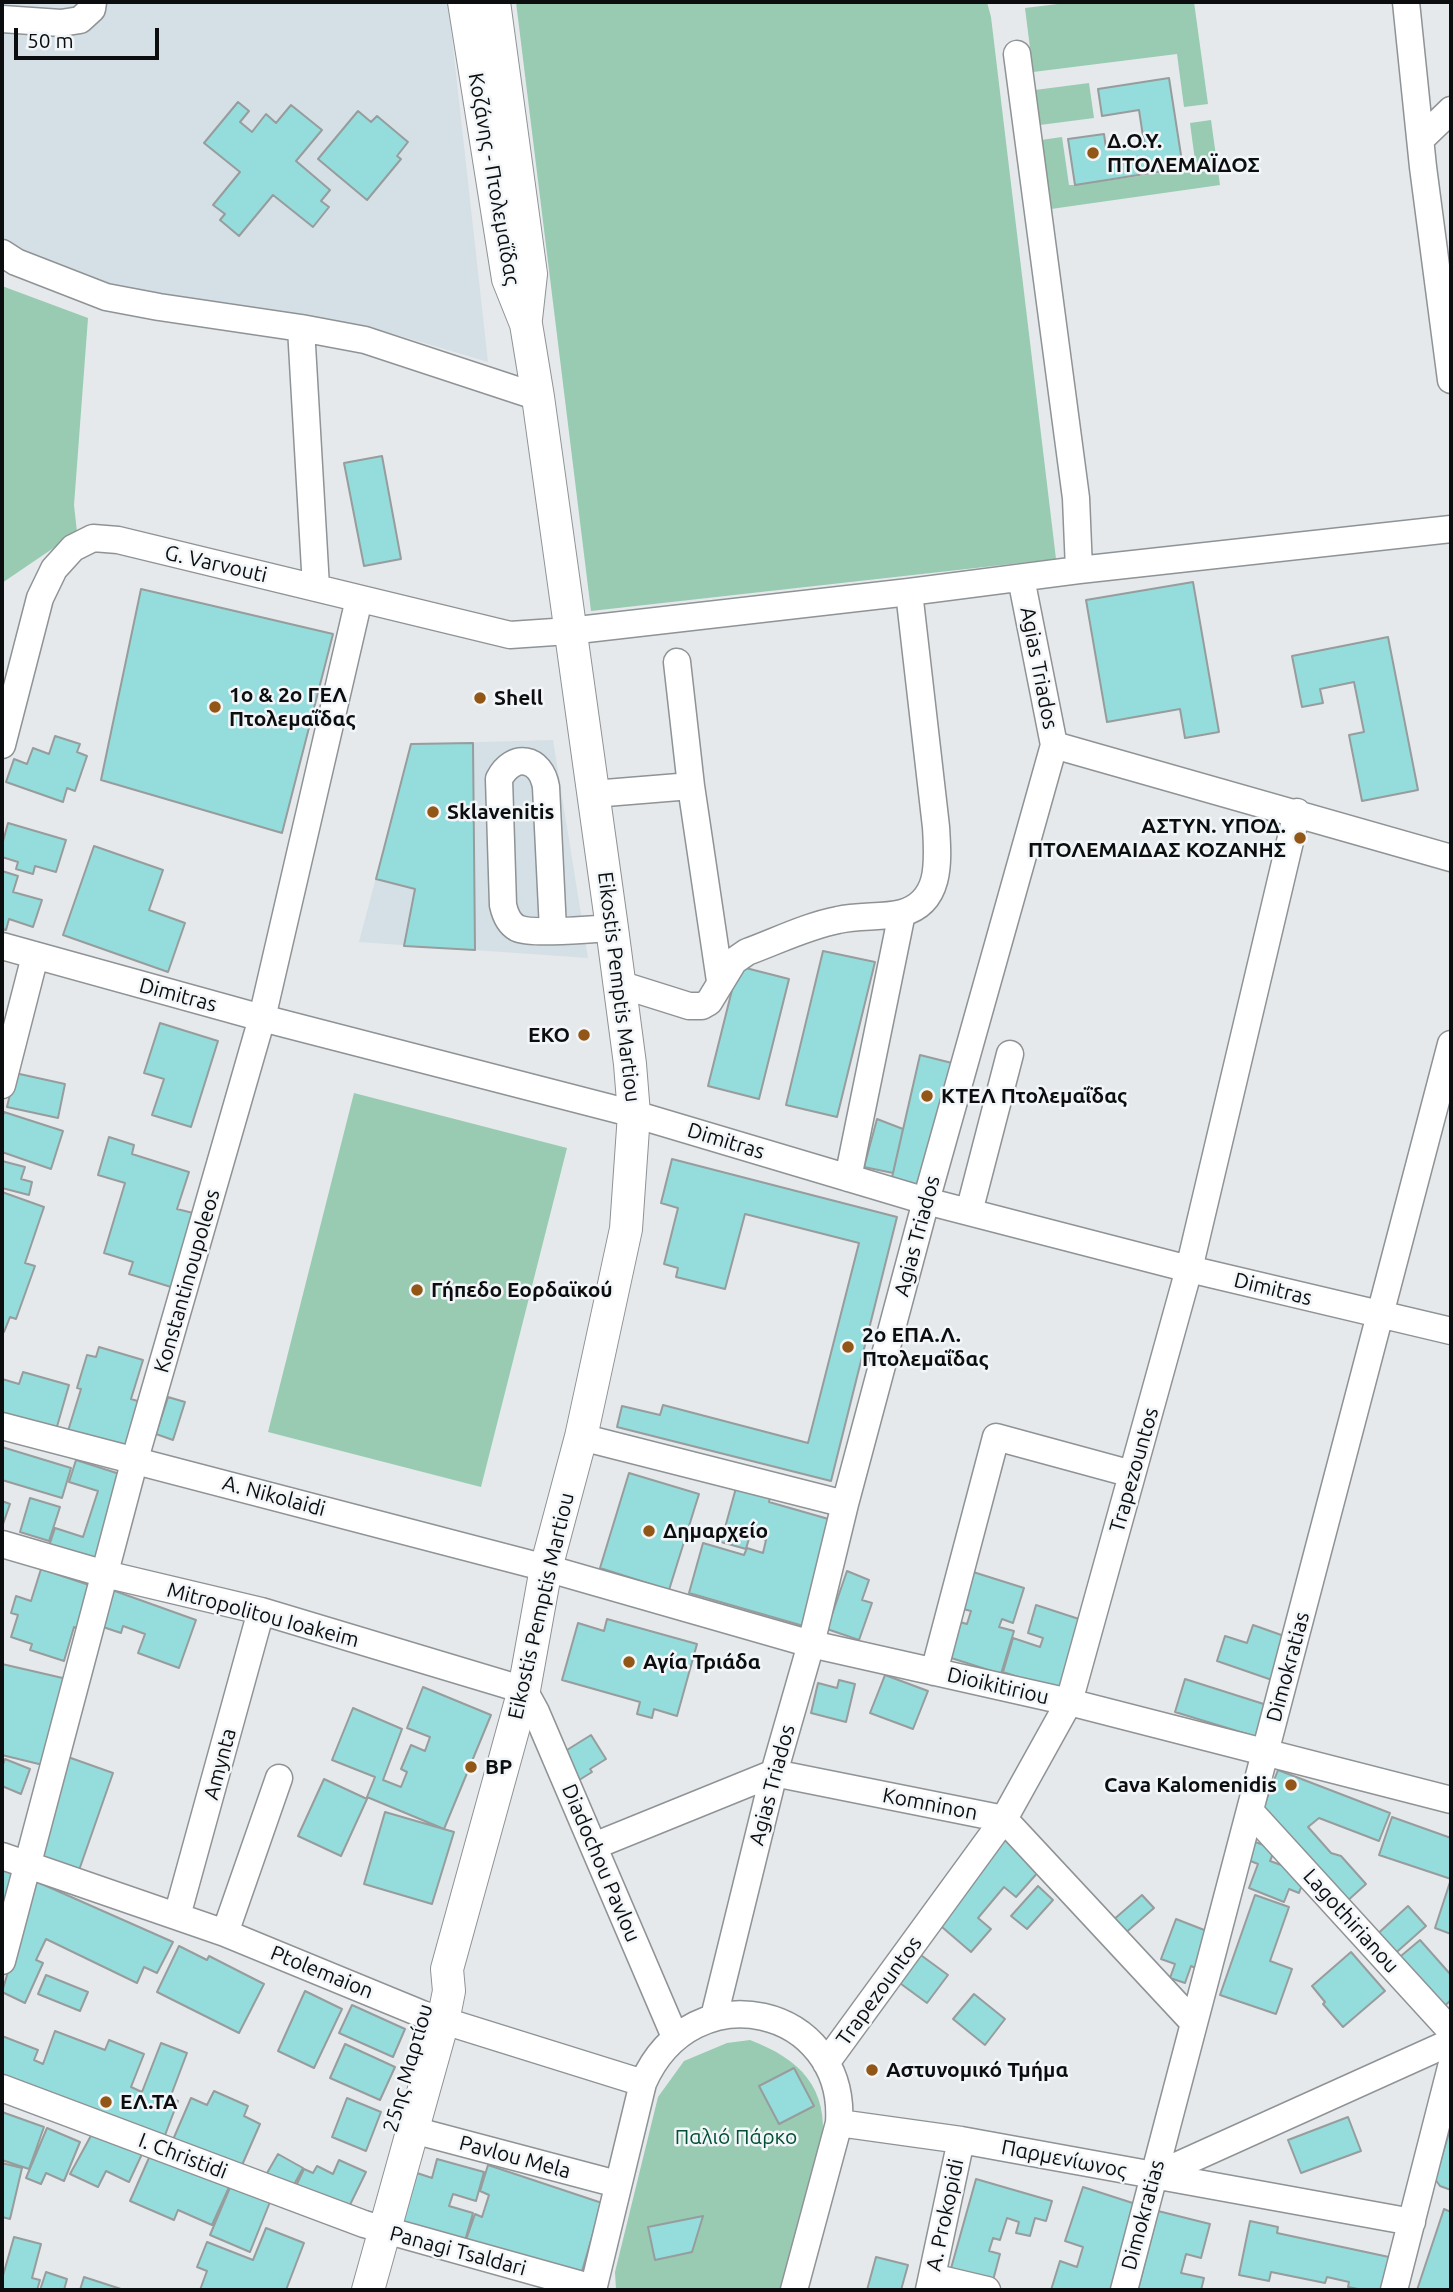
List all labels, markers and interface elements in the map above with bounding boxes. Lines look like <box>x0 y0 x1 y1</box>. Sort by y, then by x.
scale bar <box>18 14 163 58</box>
text: 50 m <box>27 28 74 52</box>
street label: Κοζάνης - Πτολεμαΐδας <box>463 71 525 287</box>
place label: Δ.Ο.Υ. ΠΤΟΛΕΜΑΪΔΟΣ <box>1107 128 1260 178</box>
marker: Δ.Ο.Υ. ΠΤΟΛΕΜΑΪΔΟΣ <box>1085 145 1101 161</box>
street label: G. Varvouti <box>162 540 270 588</box>
street label: Agias Triados <box>1015 605 1063 731</box>
place label: 1ο & 2ο ΓΕΛ Πτολεμαΐδας <box>229 682 356 732</box>
place label: Shell <box>494 685 543 711</box>
marker: Shell <box>472 690 488 706</box>
marker: 1ο & 2ο ΓΕΛ Πτολεμαΐδας <box>207 699 223 715</box>
place label: Sklavenitis <box>447 799 555 825</box>
marker: Sklavenitis <box>425 804 441 820</box>
place label: ΑΣΤΥΝ. ΥΠΟΔ. ΠΤΟΛΕΜΑΙΔΑΣ ΚΟΖΑΝΗΣ <box>1028 813 1286 863</box>
marker: ΑΣΤΥΝ. ΥΠΟΔ. ΠΤΟΛΕΜΑΙΔΑΣ ΚΟΖΑΝΗΣ <box>1292 830 1308 846</box>
street label: Eikostis Pemptis Martiou <box>592 870 646 1104</box>
street label: Dimitras <box>136 973 220 1017</box>
place label: EKO <box>528 1022 570 1048</box>
marker: EKO <box>576 1027 592 1043</box>
place label: ΚΤΕΛ Πτολεμαΐδας <box>941 1083 1127 1109</box>
marker: ΚΤΕΛ Πτολεμαΐδας <box>919 1088 935 1104</box>
street label: Dimitras <box>684 1117 768 1165</box>
street label: Agias Triados <box>889 1173 945 1299</box>
street label: Konstantinoupoleos <box>149 1186 225 1376</box>
street label: Dimitras <box>1232 1267 1314 1311</box>
place label: Γήπεδο Εορδαϊκού <box>431 1277 613 1303</box>
marker: Γήπεδο Εορδαϊκού <box>409 1282 425 1298</box>
place label: 2ο ΕΠΑ.Λ. Πτολεμαΐδας <box>862 1322 989 1372</box>
marker: 2ο ΕΠΑ.Λ. Πτολεμαΐδας <box>840 1339 856 1355</box>
street label: Trapezountos <box>1104 1405 1164 1535</box>
street label: A. Nikolaidi <box>220 1470 328 1522</box>
street label: Eikostis Pemptis Martiou <box>503 1490 579 1722</box>
place label: Δημαρχείο <box>663 1518 768 1544</box>
marker: Δημαρχείο <box>641 1523 657 1539</box>
street label: Mitropolitou Ioakeim <box>164 1577 362 1653</box>
street label: Dimokratias <box>1261 1609 1315 1725</box>
place label: Αγία Τριάδα <box>643 1649 761 1675</box>
marker: Αγία Τριάδα <box>621 1654 637 1670</box>
street label: Dioikitiriou <box>945 1662 1051 1710</box>
street label: Agias Triados <box>744 1722 800 1848</box>
street label: Amynta <box>198 1726 242 1802</box>
place label: BP <box>485 1754 512 1780</box>
marker: BP <box>463 1759 479 1775</box>
place label: Cava Kalomenidis <box>1104 1772 1277 1798</box>
marker: Cava Kalomenidis <box>1283 1777 1299 1793</box>
street label: Diadochou Pavlou <box>556 1780 646 1946</box>
street label: Komninon <box>880 1782 980 1826</box>
street label: Lagothirianou <box>1298 1864 1404 1978</box>
street label: Trapezountos <box>831 1931 927 2051</box>
street label: Ptolemaion <box>267 1940 377 2004</box>
street label: 25ης Μαρτίου <box>378 2001 438 2135</box>
place label: Αστυνομικό Τμήμα <box>886 2057 1068 2083</box>
marker: Αστυνομικό Τμήμα <box>864 2062 880 2078</box>
place label: ΕΛ.ΤΑ <box>120 2089 178 2115</box>
marker: ΕΛ.ΤΑ <box>98 2094 114 2110</box>
park label: Παλιό Πάρκο <box>675 2124 797 2150</box>
street label: I. Christidi <box>135 2128 231 2184</box>
street label: Pavlou Mela <box>457 2130 573 2184</box>
street label: Παρμενίωνος <box>999 2135 1129 2183</box>
street label: A. Prokopidi <box>921 2157 969 2273</box>
street label: Dimokratias <box>1116 2157 1170 2273</box>
street label: Panagi Tsaldari <box>387 2221 529 2281</box>

